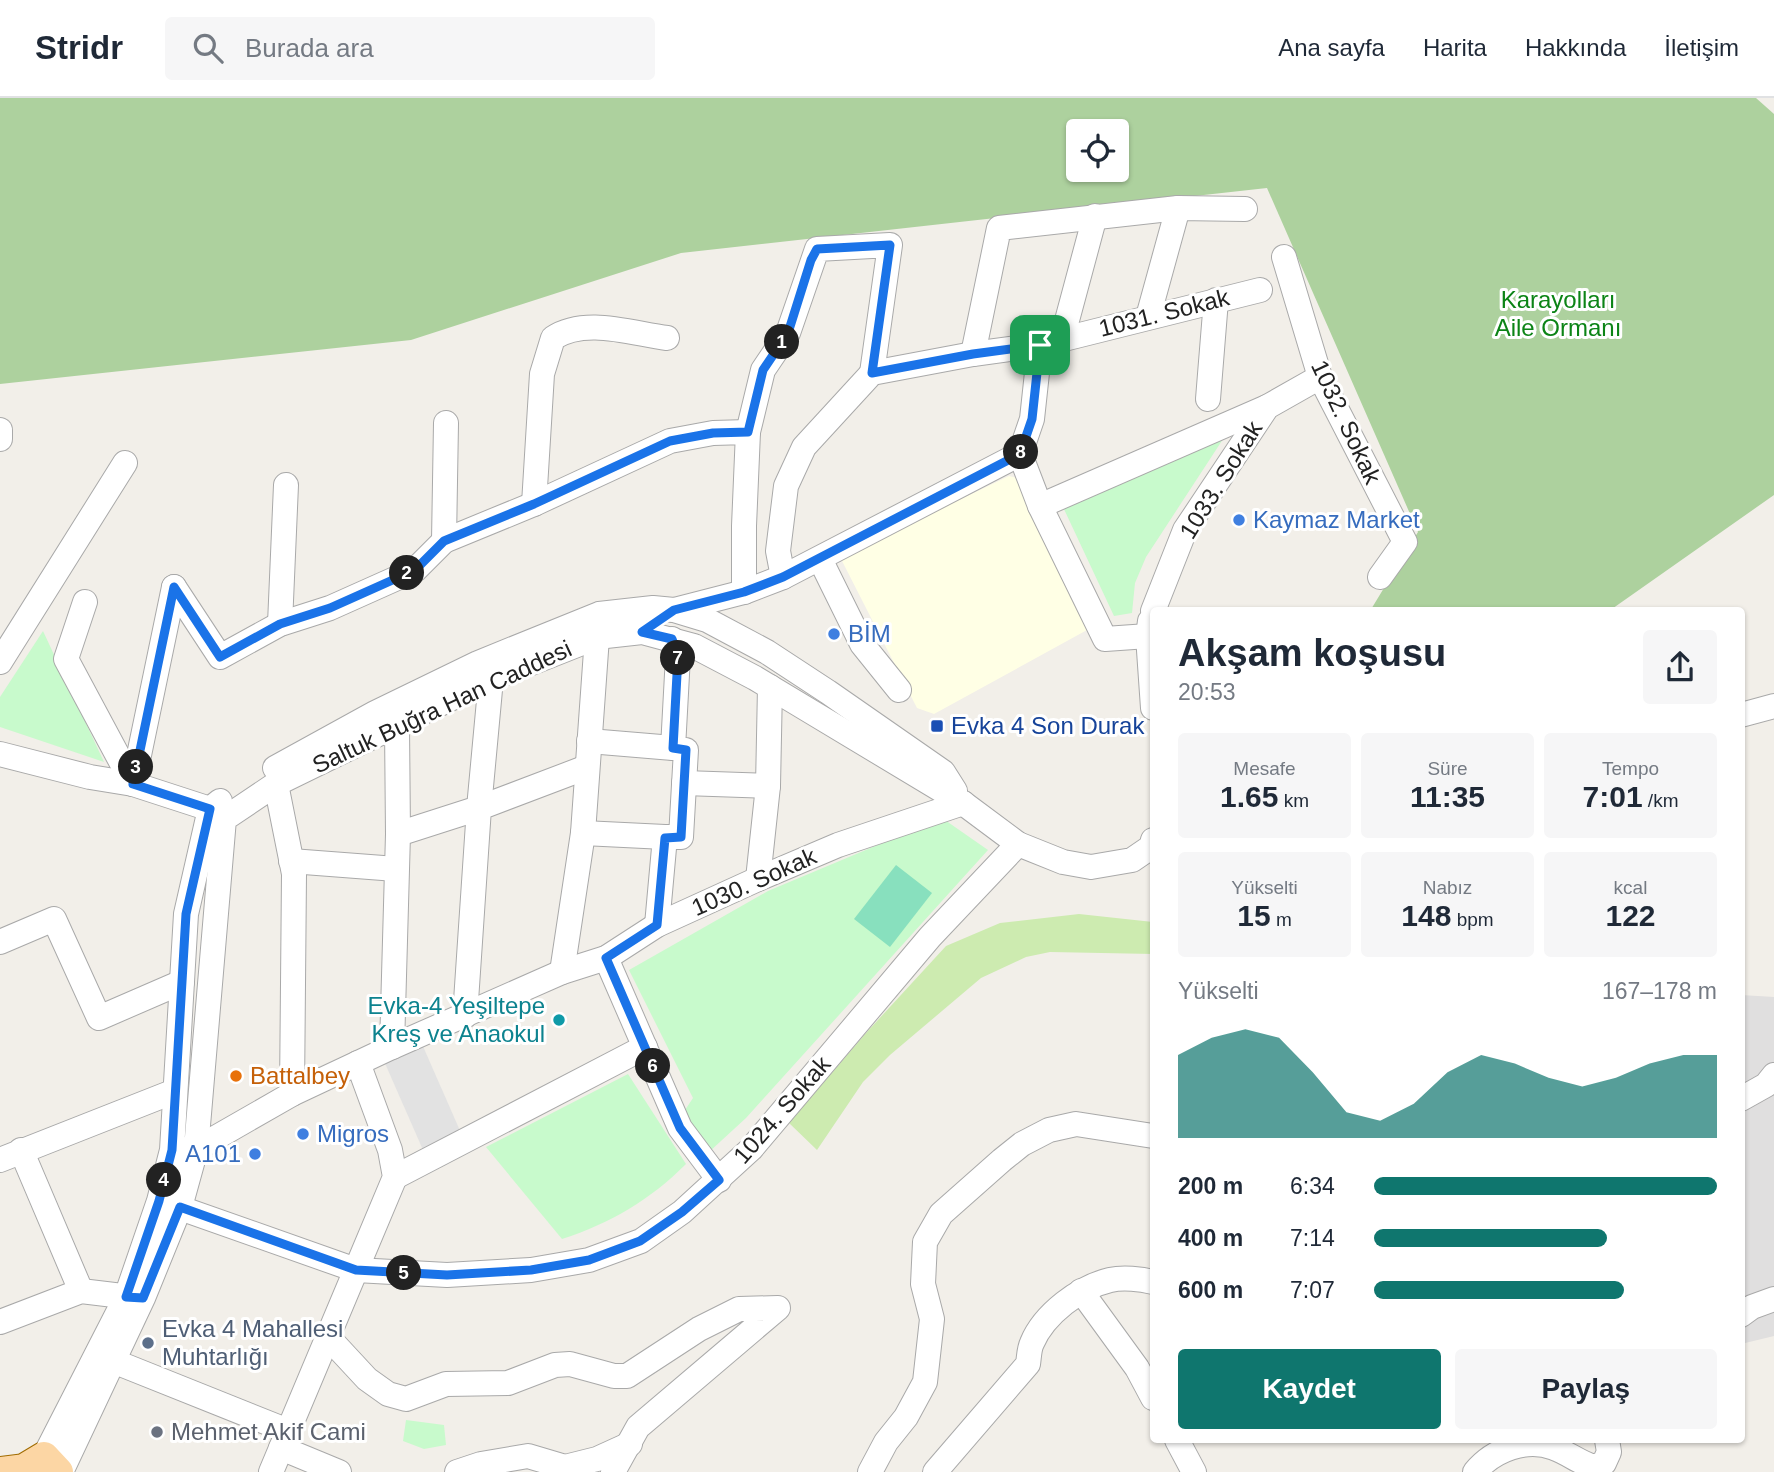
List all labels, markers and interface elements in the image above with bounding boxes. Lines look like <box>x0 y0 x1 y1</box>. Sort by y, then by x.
search box <box>165 17 655 80</box>
text: Stridr <box>35 29 123 66</box>
icon: search <box>189 29 227 67</box>
text: Burada ara <box>245 33 374 63</box>
text: Ana sayfa <box>1278 34 1385 61</box>
text: Harita <box>1423 34 1487 61</box>
text: Hakkında <box>1525 34 1626 61</box>
text: İletişim <box>1664 34 1739 61</box>
map controls <box>1066 119 1129 182</box>
button: locate <box>1066 119 1129 182</box>
street label: 1031. Sokak <box>1096 283 1233 342</box>
park label: Karayolları Aile Ormanı <box>1495 286 1621 341</box>
pin <box>1010 315 1070 375</box>
pin: 1 <box>764 324 800 360</box>
icon: arrive <box>1021 326 1059 364</box>
text: 1 <box>776 331 787 352</box>
street label: 1032. Sokak <box>1306 356 1387 489</box>
street label: 1033. Sokak <box>1174 415 1268 543</box>
pin: 8 <box>1004 434 1038 470</box>
text: 8 <box>1015 441 1026 462</box>
place label: Kaymaz Market <box>1253 506 1420 533</box>
marker: Kaymaz Market <box>1231 512 1247 528</box>
pin: 2 <box>390 556 424 590</box>
text: 2 <box>401 562 412 583</box>
place label: BİM <box>848 620 891 647</box>
marker: BİM <box>826 626 842 642</box>
button: share <box>1643 630 1717 704</box>
text: Akşam koşusu <box>1178 632 1446 674</box>
street label: Saltuk Buğra Han Caddesi <box>308 635 576 779</box>
pin: 7 <box>660 640 696 676</box>
text: 7 <box>672 647 683 668</box>
text: 20:53 <box>1178 679 1236 705</box>
place label: Evka 4 Son Durak <box>951 712 1145 739</box>
marker: Evka 4 Son Durak <box>929 718 945 734</box>
pin: 3 <box>118 750 154 784</box>
text: 3 <box>130 756 141 777</box>
text: Mesafe <box>1233 758 1296 779</box>
text: Süre <box>1427 758 1468 779</box>
text: Tempo <box>1602 758 1659 779</box>
text: 1.65 <box>1220 780 1278 813</box>
text: 11:35 <box>1410 780 1485 813</box>
text: 7:01 <box>1583 780 1643 813</box>
text: km <box>1278 790 1309 811</box>
text: /km <box>1643 790 1678 811</box>
street label: 1030. Sokak <box>687 842 821 921</box>
text: Yükselti <box>1231 877 1298 898</box>
text: Nabız <box>1423 877 1472 898</box>
text: kcal <box>1614 877 1647 898</box>
text: 15 <box>1237 899 1271 932</box>
text: 148 <box>1401 899 1451 932</box>
text: 122 <box>1605 899 1656 932</box>
text: m <box>1271 909 1292 930</box>
text: bpm <box>1451 909 1494 930</box>
text: Yükselti <box>1178 978 1259 1004</box>
text: 167–178 m <box>1602 978 1717 1004</box>
place label: Evka-4 Yeşiltepe Kreş ve Anaokul <box>368 992 545 1047</box>
marker: Evka-4 Yeşiltepe Kreş ve Anaokul <box>551 1012 567 1028</box>
pin: 6 <box>636 1048 670 1084</box>
street label: 1024. Sokak <box>728 1050 836 1169</box>
text: 6 <box>647 1055 658 1076</box>
place label: Battalbey <box>250 1062 350 1089</box>
marker: Battalbey <box>228 1068 244 1084</box>
place label: Migros <box>317 1120 389 1147</box>
marker: Migros <box>295 1126 311 1142</box>
place label: A101 <box>185 1140 241 1167</box>
marker: A101 <box>247 1146 263 1162</box>
pin: 4 <box>146 1162 182 1198</box>
text: 4 <box>158 1169 169 1190</box>
text: 200 m <box>1178 1173 1243 1199</box>
text: 6:34 <box>1290 1173 1335 1199</box>
text: 400 m <box>1178 1225 1243 1251</box>
text: 7:14 <box>1290 1225 1335 1251</box>
pin: 5 <box>386 1256 422 1290</box>
text: 5 <box>398 1262 409 1283</box>
text: 600 m <box>1178 1277 1243 1303</box>
text: 7:07 <box>1290 1277 1335 1303</box>
place label: Evka 4 Mahallesi Muhtarlığı <box>162 1315 343 1370</box>
marker: Evka 4 Mahallesi Muhtarlığı <box>140 1335 156 1351</box>
button: Kaydet <box>1178 1349 1441 1429</box>
button: Paylaş <box>1455 1349 1717 1429</box>
place label: Mehmet Akif Cami <box>171 1418 366 1445</box>
marker: Mehmet Akif Cami <box>149 1424 165 1440</box>

